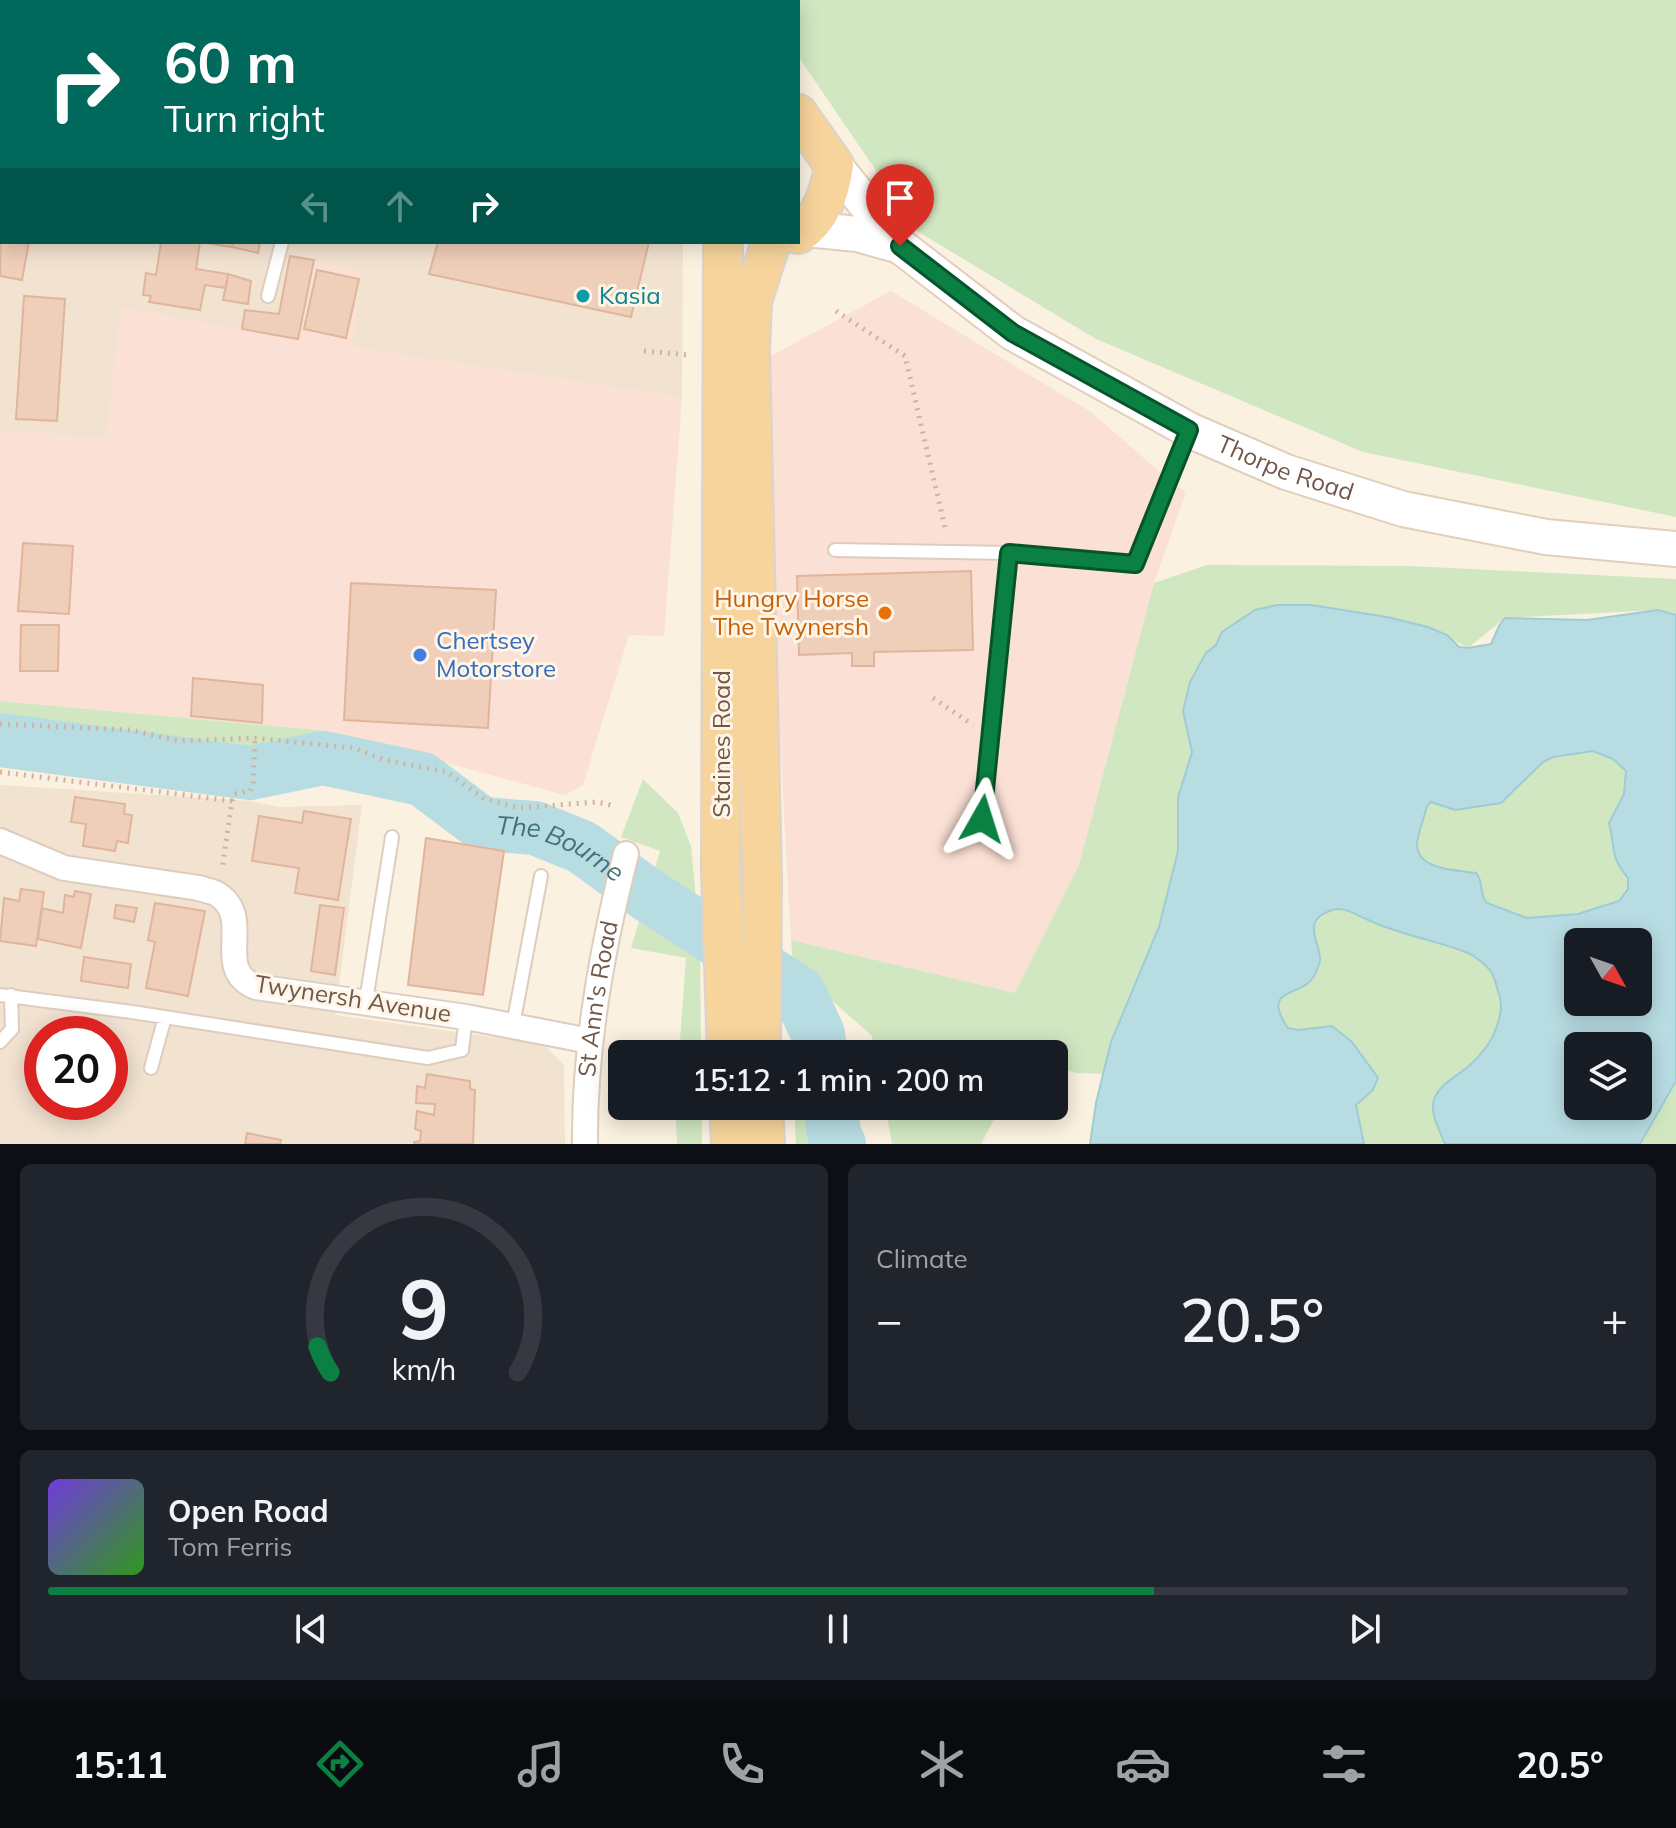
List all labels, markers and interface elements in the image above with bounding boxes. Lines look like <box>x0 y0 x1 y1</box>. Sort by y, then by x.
text: 60 m <box>164 27 297 97</box>
icon: right <box>32 32 136 136</box>
text: Turn right <box>164 96 325 141</box>
pin <box>866 164 934 246</box>
icon: arrive <box>878 176 922 220</box>
icon: left <box>294 184 338 228</box>
icon: ahead <box>378 184 422 228</box>
icon: right <box>462 184 506 228</box>
place label: Kasia <box>599 280 661 310</box>
marker: Kasia <box>574 287 592 305</box>
street label: Thorpe Road <box>1213 428 1358 506</box>
place label: Hungry Horse The Twynersh <box>713 583 869 641</box>
marker: Hungry Horse The Twynersh <box>876 604 894 622</box>
place label: Chertsey Motorstore <box>436 625 556 683</box>
marker: Chertsey Motorstore <box>411 646 429 664</box>
street label: Staines Road <box>706 670 736 818</box>
position arrow <box>940 777 1024 861</box>
water label: The Bourne <box>495 808 631 888</box>
street label: St Ann's Road <box>571 918 624 1078</box>
north arrow <box>1564 928 1652 1016</box>
map controls <box>1564 928 1652 1120</box>
street label: Twynersh Avenue <box>253 968 453 1028</box>
speed limit sign: 20 <box>24 1016 128 1120</box>
button: layers <box>1564 1032 1652 1120</box>
text: 15:12 · 1 min · 200 m <box>692 1061 984 1099</box>
text: Climate <box>876 1242 968 1275</box>
text: 9 <box>399 1255 449 1360</box>
text: 20.5° <box>1180 1282 1324 1357</box>
text: − <box>876 1292 902 1347</box>
text: + <box>1602 1292 1628 1347</box>
text: km/h <box>392 1351 456 1387</box>
text: Open Road <box>168 1492 329 1530</box>
text: Tom Ferris <box>168 1530 292 1563</box>
icon: previous <box>289 1607 333 1651</box>
icon: pause <box>816 1607 860 1651</box>
icon: next <box>1343 1607 1387 1651</box>
icon: directions <box>312 1736 368 1792</box>
icon: music <box>513 1736 569 1792</box>
icon: phone <box>714 1736 770 1792</box>
icon: climate <box>914 1736 970 1792</box>
icon: car <box>1115 1736 1171 1792</box>
icon: filters <box>1316 1736 1372 1792</box>
text: 15:11 <box>72 1742 168 1787</box>
text: 20.5° <box>1516 1742 1604 1787</box>

